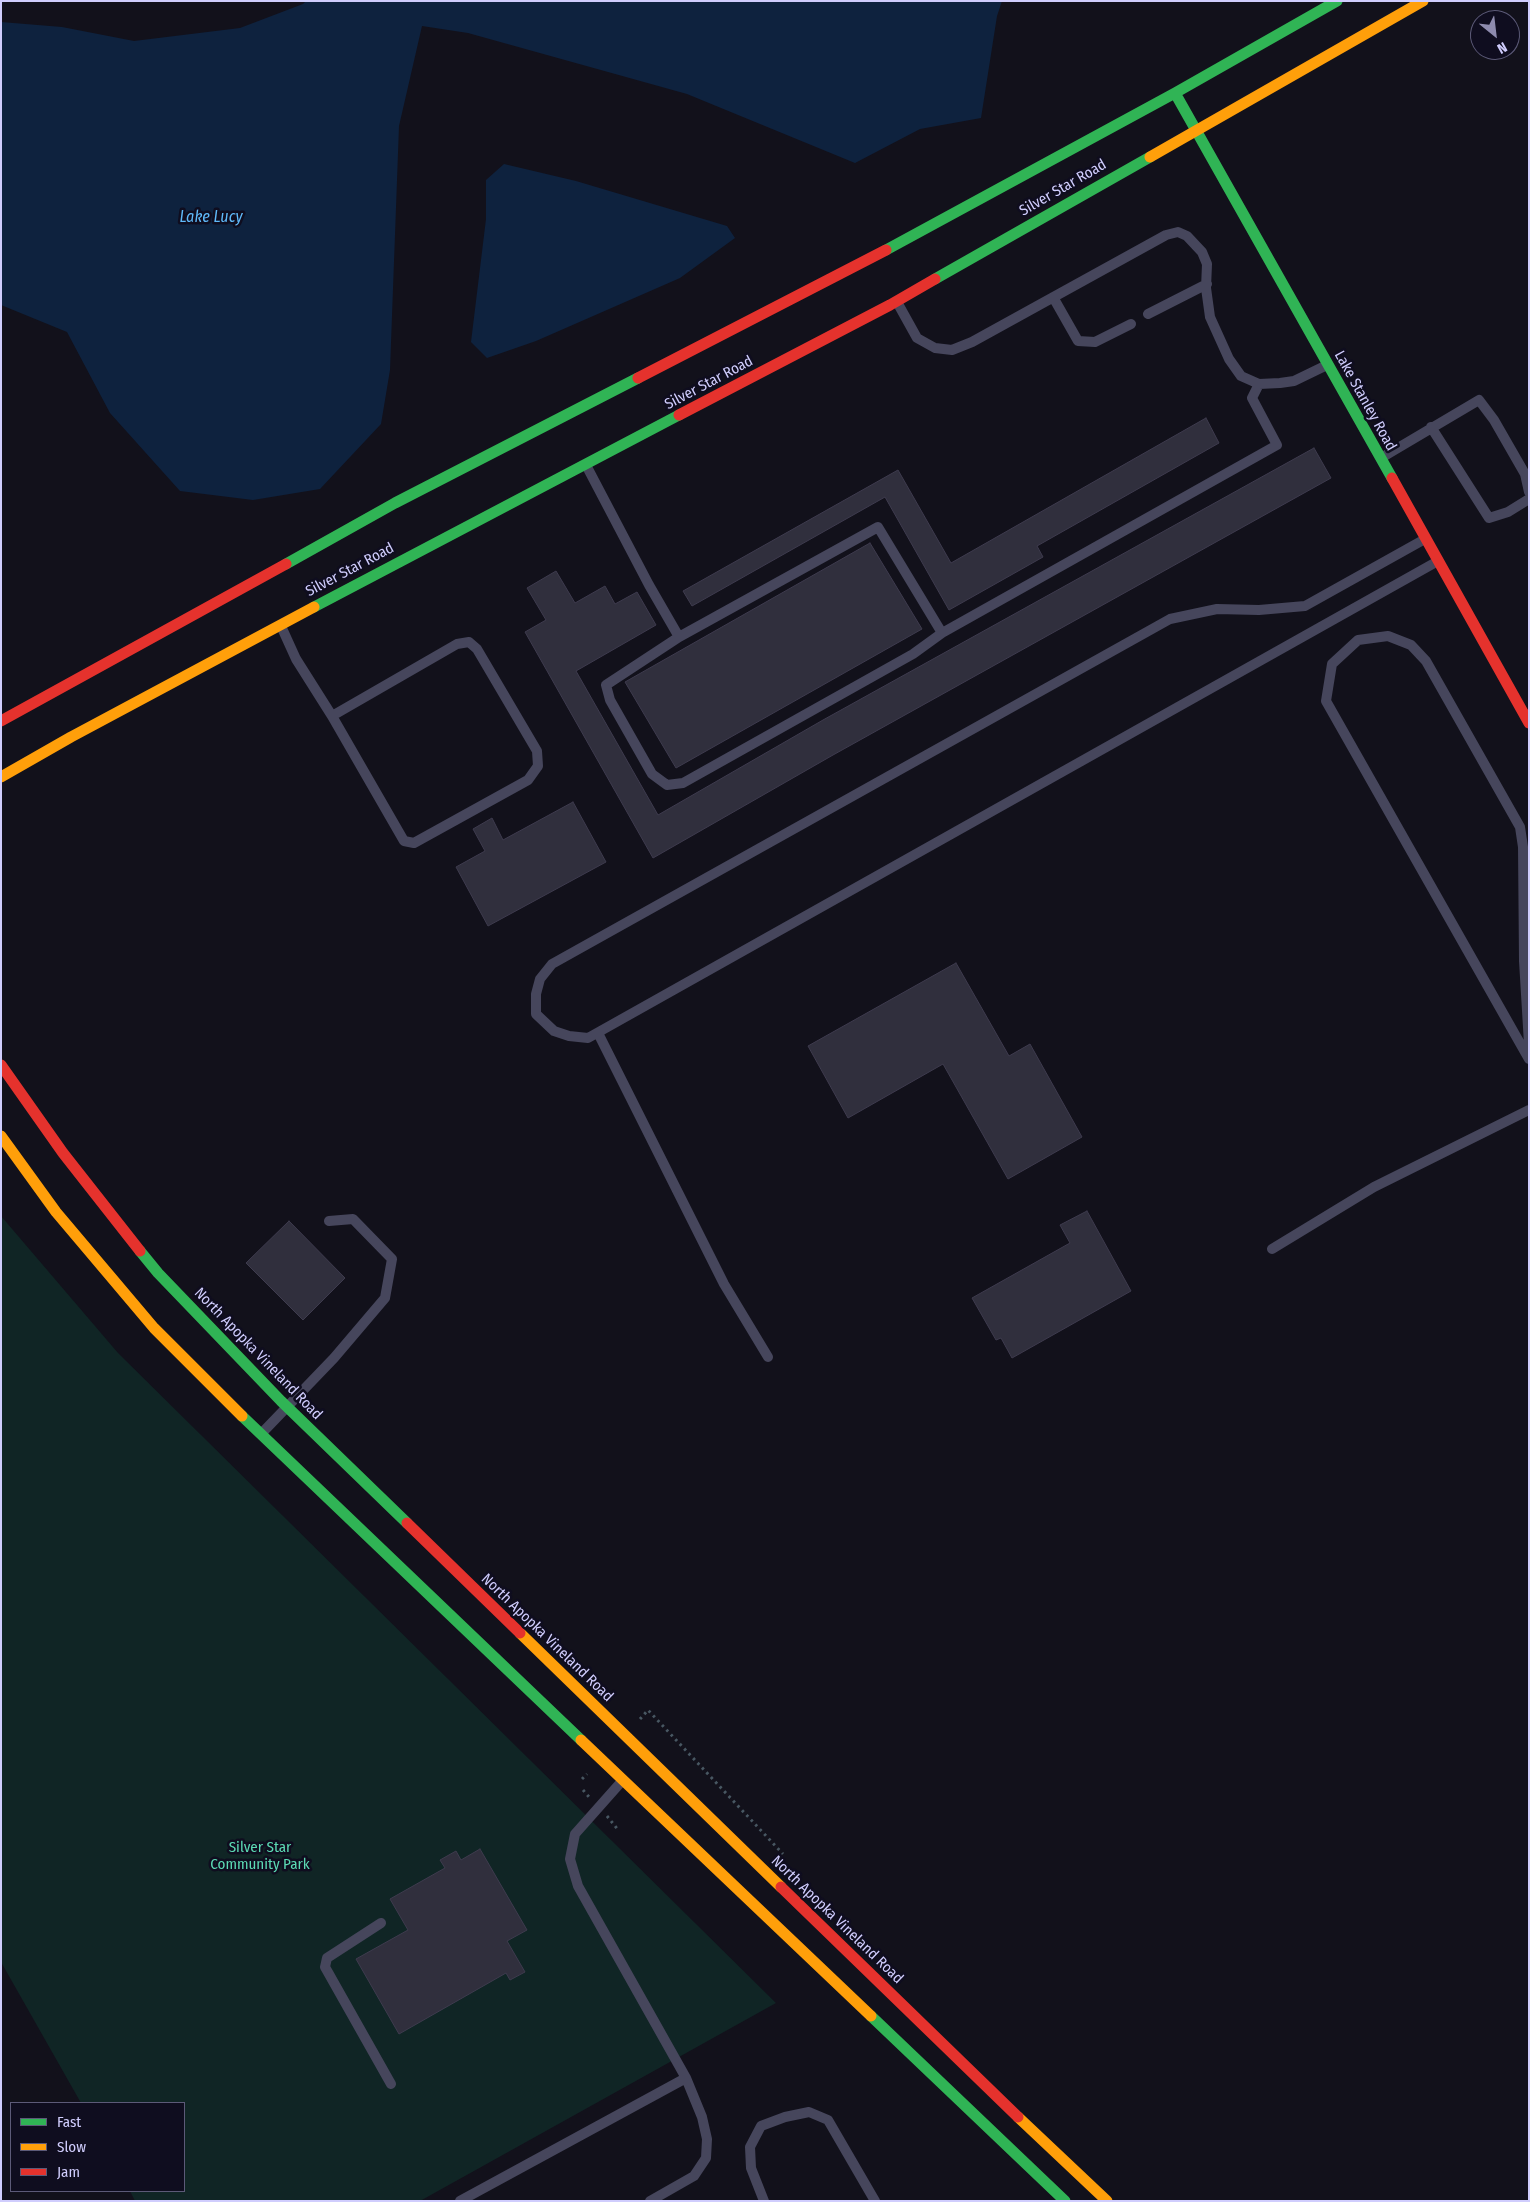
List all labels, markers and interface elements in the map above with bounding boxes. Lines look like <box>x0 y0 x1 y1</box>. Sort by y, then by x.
north arrow <box>1470 10 1520 60</box>
text: N <box>1494 38 1510 57</box>
street label: Silver Star Road <box>1016 156 1110 220</box>
water label: Lake Lucy <box>179 208 243 228</box>
street label: Lake Stanley Road <box>1330 348 1400 454</box>
street label: Silver Star Road <box>662 352 756 414</box>
street label: Silver Star Road <box>303 539 397 601</box>
street label: North Apopka Vineland Road <box>190 1284 326 1424</box>
street label: North Apopka Vineland Road <box>477 1570 617 1706</box>
park label: Silver Star Community Park <box>210 1839 310 1874</box>
street label: North Apopka Vineland Road <box>767 1852 907 1988</box>
legend <box>10 2102 185 2192</box>
text: Fast <box>57 2113 81 2131</box>
text: Slow <box>57 2138 86 2156</box>
text: Jam <box>57 2163 80 2181</box>

